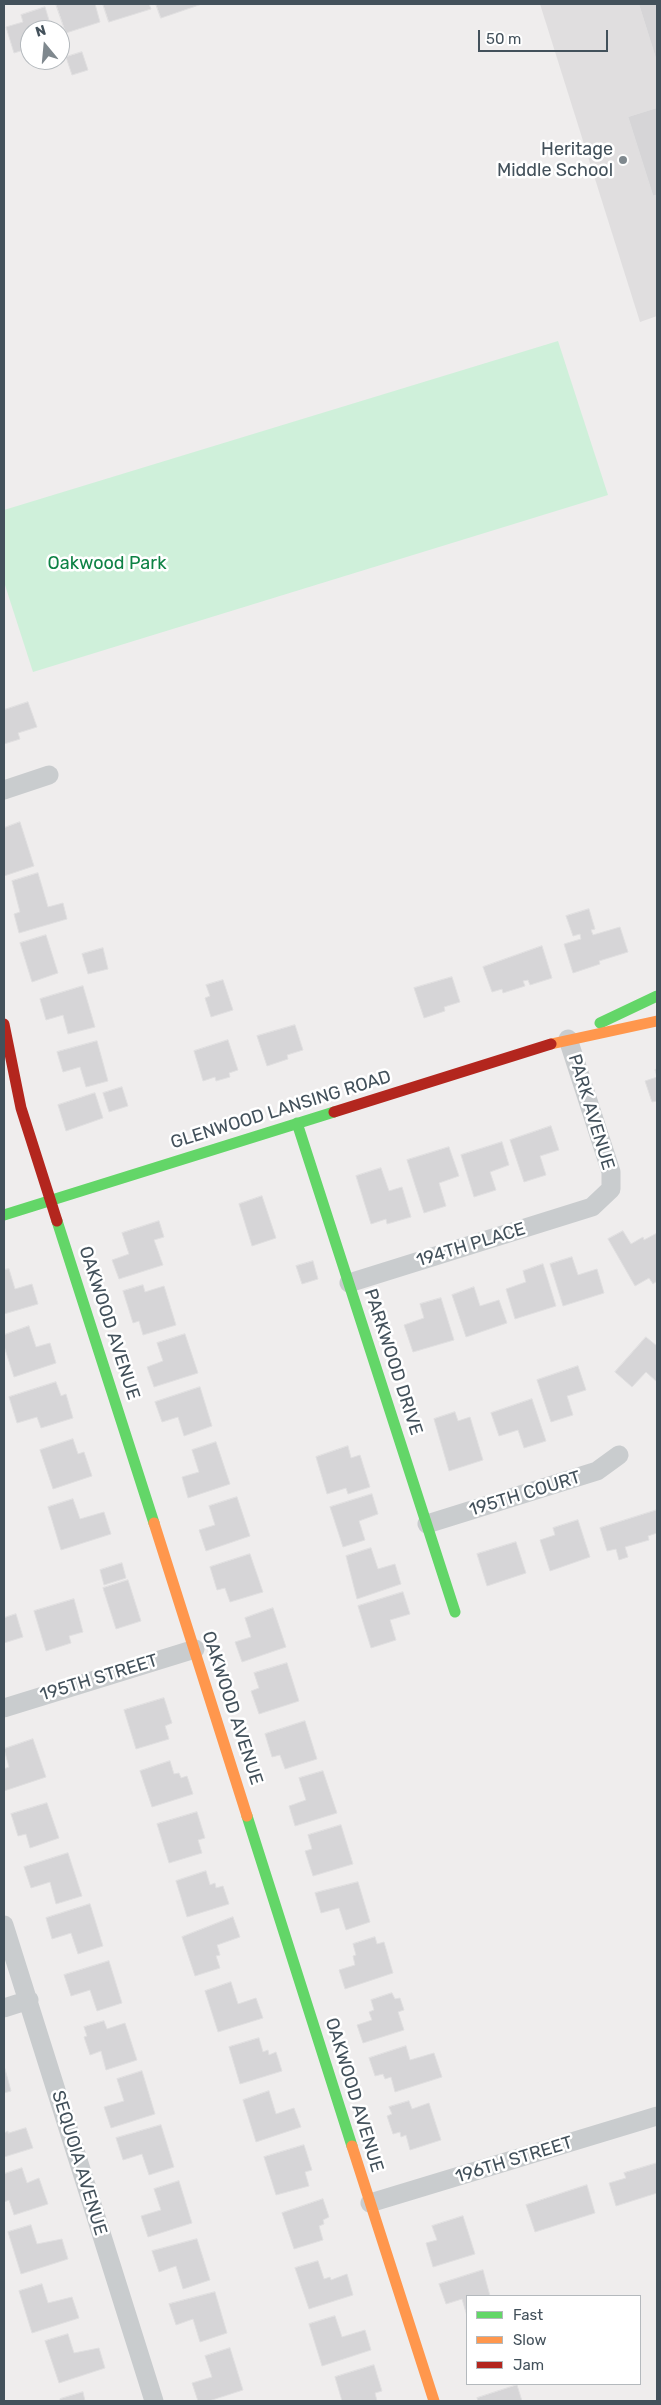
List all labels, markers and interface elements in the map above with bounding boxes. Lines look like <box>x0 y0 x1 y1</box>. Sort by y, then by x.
north arrow <box>20 20 70 70</box>
scale bar <box>481 20 611 52</box>
text: N <box>33 22 48 41</box>
text: 50 m <box>486 30 521 48</box>
place label: Heritage Middle School <box>497 139 613 182</box>
marker: Heritage Middle School <box>617 154 629 166</box>
park label: Oakwood Park <box>48 553 166 575</box>
street label: PARK AVENUE <box>563 1052 619 1172</box>
street label: GLENWOOD LANSING ROAD <box>168 1066 394 1154</box>
street label: 194TH PLACE <box>414 1218 528 1272</box>
street label: OAKWOOD AVENUE <box>74 1243 144 1403</box>
street label: PARKWOOD DRIVE <box>359 1286 427 1438</box>
street label: 195TH COURT <box>467 1467 583 1521</box>
street label: OAKWOOD AVENUE <box>197 1628 267 1788</box>
street label: 195TH STREET <box>37 1650 161 1706</box>
street label: OAKWOOD AVENUE <box>320 2015 388 2175</box>
street label: SEQUOIA AVENUE <box>47 2088 111 2238</box>
street label: 196TH STREET <box>453 2132 575 2188</box>
legend <box>466 2295 641 2385</box>
text: Fast <box>513 2306 543 2324</box>
text: Slow <box>513 2331 546 2349</box>
text: Jam <box>513 2356 544 2374</box>

